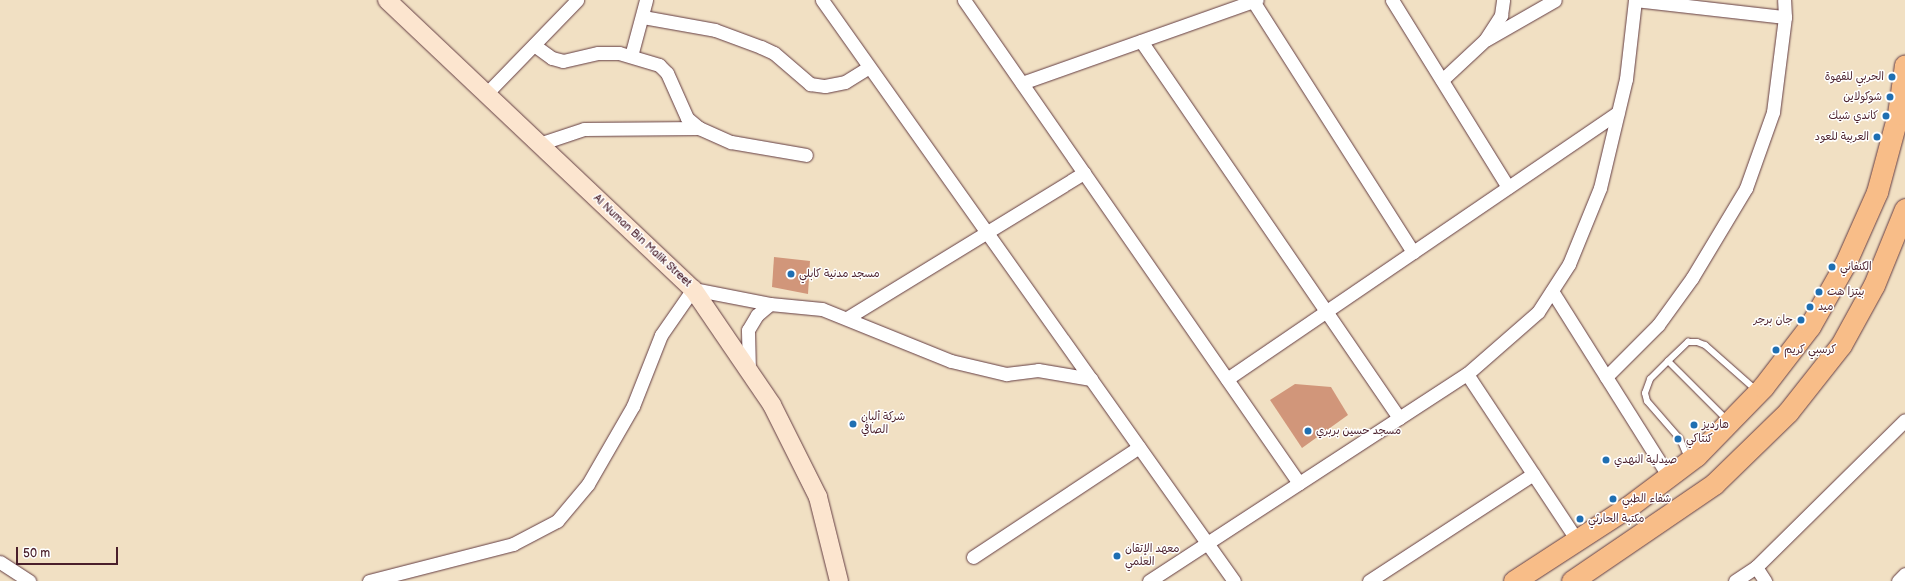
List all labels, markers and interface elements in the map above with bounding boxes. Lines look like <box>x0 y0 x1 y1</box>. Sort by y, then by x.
place label: الحربي للقهوة <box>1825 70 1884 84</box>
marker: الحربي للقهوة <box>1887 72 1897 82</box>
place label: شوكولاين <box>1843 90 1882 104</box>
marker: شوكولاين <box>1885 92 1895 102</box>
place label: كاندي شيك <box>1829 109 1878 123</box>
marker: كاندي شيك <box>1881 111 1891 121</box>
place label: العربية للعود <box>1815 130 1869 144</box>
marker: العربية للعود <box>1872 132 1882 142</box>
street label: Al Numan Bin Malik Street <box>590 192 694 290</box>
place label: الكنفاني <box>1840 260 1872 274</box>
marker: الكنفاني <box>1827 262 1837 272</box>
place label: مسجد مدنية كابلي <box>799 267 880 281</box>
marker: مسجد مدنية كابلي <box>786 269 796 279</box>
place label: بيتزا هت <box>1827 285 1865 299</box>
marker: بيتزا هت <box>1814 287 1824 297</box>
place label: ميد <box>1818 300 1833 314</box>
marker: ميد <box>1805 302 1815 312</box>
place label: جان برجر <box>1754 313 1793 327</box>
marker: جان برجر <box>1796 315 1806 325</box>
place label: كرسبي كريم <box>1784 343 1836 357</box>
marker: كرسبي كريم <box>1771 345 1781 355</box>
place label: شركة ألبان الصافي <box>861 411 905 437</box>
place label: هارديز <box>1702 418 1729 432</box>
marker: شركة ألبان الصافي <box>848 419 858 429</box>
marker: هارديز <box>1689 420 1699 430</box>
place label: مسجد حسين بربري <box>1316 424 1401 438</box>
marker: مسجد حسين بربري <box>1303 426 1313 436</box>
place label: كنتاكي <box>1686 432 1713 446</box>
marker: كنتاكي <box>1673 434 1683 444</box>
place label: صيدلية النهدي <box>1614 453 1677 467</box>
marker: صيدلية النهدي <box>1601 455 1611 465</box>
place label: شفاء الطبي <box>1622 492 1671 506</box>
marker: شفاء الطبي <box>1607 493 1619 505</box>
place label: مكتبة الحارثي <box>1588 512 1645 526</box>
marker: مكتبة الحارثي <box>1575 514 1585 524</box>
scale bar <box>18 539 120 565</box>
place label: معهد الإتقان العلمي <box>1125 543 1180 569</box>
text: 50 m <box>23 546 50 561</box>
marker: معهد الإتقان العلمي <box>1112 551 1122 561</box>

